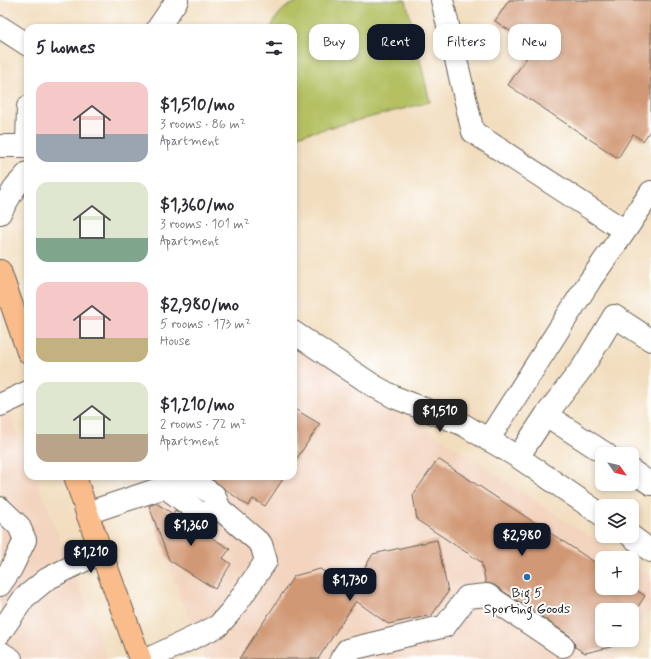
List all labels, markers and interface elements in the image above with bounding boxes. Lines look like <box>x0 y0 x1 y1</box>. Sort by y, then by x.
chip: Buy <box>309 24 359 60</box>
chip: Rent <box>367 24 425 60</box>
chip: Filters <box>433 24 500 60</box>
chip: New <box>508 24 561 60</box>
text: 5 homes <box>36 37 95 59</box>
icon: filters <box>263 37 285 59</box>
text: $1,510/mo <box>160 94 235 116</box>
icon: home <box>68 98 116 146</box>
text: 3 rooms · 86 m² <box>160 116 246 133</box>
text: Apartment <box>160 133 219 150</box>
text: $1,360/mo <box>160 194 234 216</box>
icon: home <box>68 198 116 246</box>
text: 3 rooms · 101 m² <box>160 216 249 233</box>
text: Apartment <box>160 233 219 250</box>
text: $2,980/mo <box>160 294 239 316</box>
icon: home <box>68 298 116 346</box>
text: 5 rooms · 173 m² <box>160 316 251 333</box>
text: House <box>160 333 191 350</box>
text: $1,210/mo <box>160 394 235 416</box>
icon: home <box>68 398 116 446</box>
pin: $1,510 <box>407 399 473 433</box>
text: $1,510 <box>422 403 458 420</box>
text: 2 rooms · 72 m² <box>160 416 246 433</box>
text: Apartment <box>160 433 219 450</box>
north arrow <box>595 447 639 491</box>
map controls <box>595 447 639 647</box>
button: layers <box>595 499 639 543</box>
pin: $1,360 <box>158 513 224 547</box>
text: $1,360 <box>173 517 209 534</box>
pin: $2,980 <box>489 523 555 557</box>
text: $2,980 <box>503 527 541 544</box>
pin: $1,210 <box>58 540 124 574</box>
text: $1,210 <box>73 544 109 561</box>
button: + <box>595 551 639 595</box>
pin: $1,730 <box>317 568 383 602</box>
text: $1,730 <box>332 572 368 589</box>
marker: Big 5 Sporting Goods <box>522 572 532 582</box>
place label: Big 5 Sporting Goods <box>484 584 570 620</box>
button: − <box>595 603 639 647</box>

